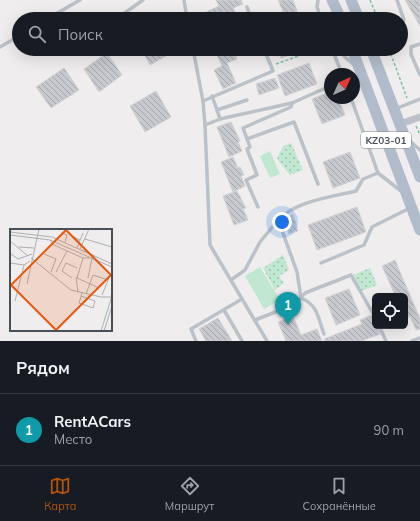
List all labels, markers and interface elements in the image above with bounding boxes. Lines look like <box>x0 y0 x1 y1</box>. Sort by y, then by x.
search box <box>12 12 408 56</box>
icon: search <box>26 23 48 45</box>
text: Поиск <box>58 25 103 44</box>
north arrow <box>324 68 360 104</box>
road number: KZ03-01 <box>361 132 411 148</box>
your location <box>272 212 292 232</box>
inset map <box>10 229 112 331</box>
pin: 1 <box>275 292 301 325</box>
map controls <box>372 293 408 329</box>
button: locate <box>372 293 408 329</box>
text: Рядом <box>16 357 70 378</box>
text: RentACars <box>54 412 131 431</box>
text: 1 <box>25 422 33 438</box>
text: 90 m <box>374 422 404 438</box>
text: Место <box>54 431 92 447</box>
tab: Карта <box>44 475 77 513</box>
tab: Маршрут <box>165 475 214 513</box>
tab: Сохранённые <box>303 475 376 513</box>

